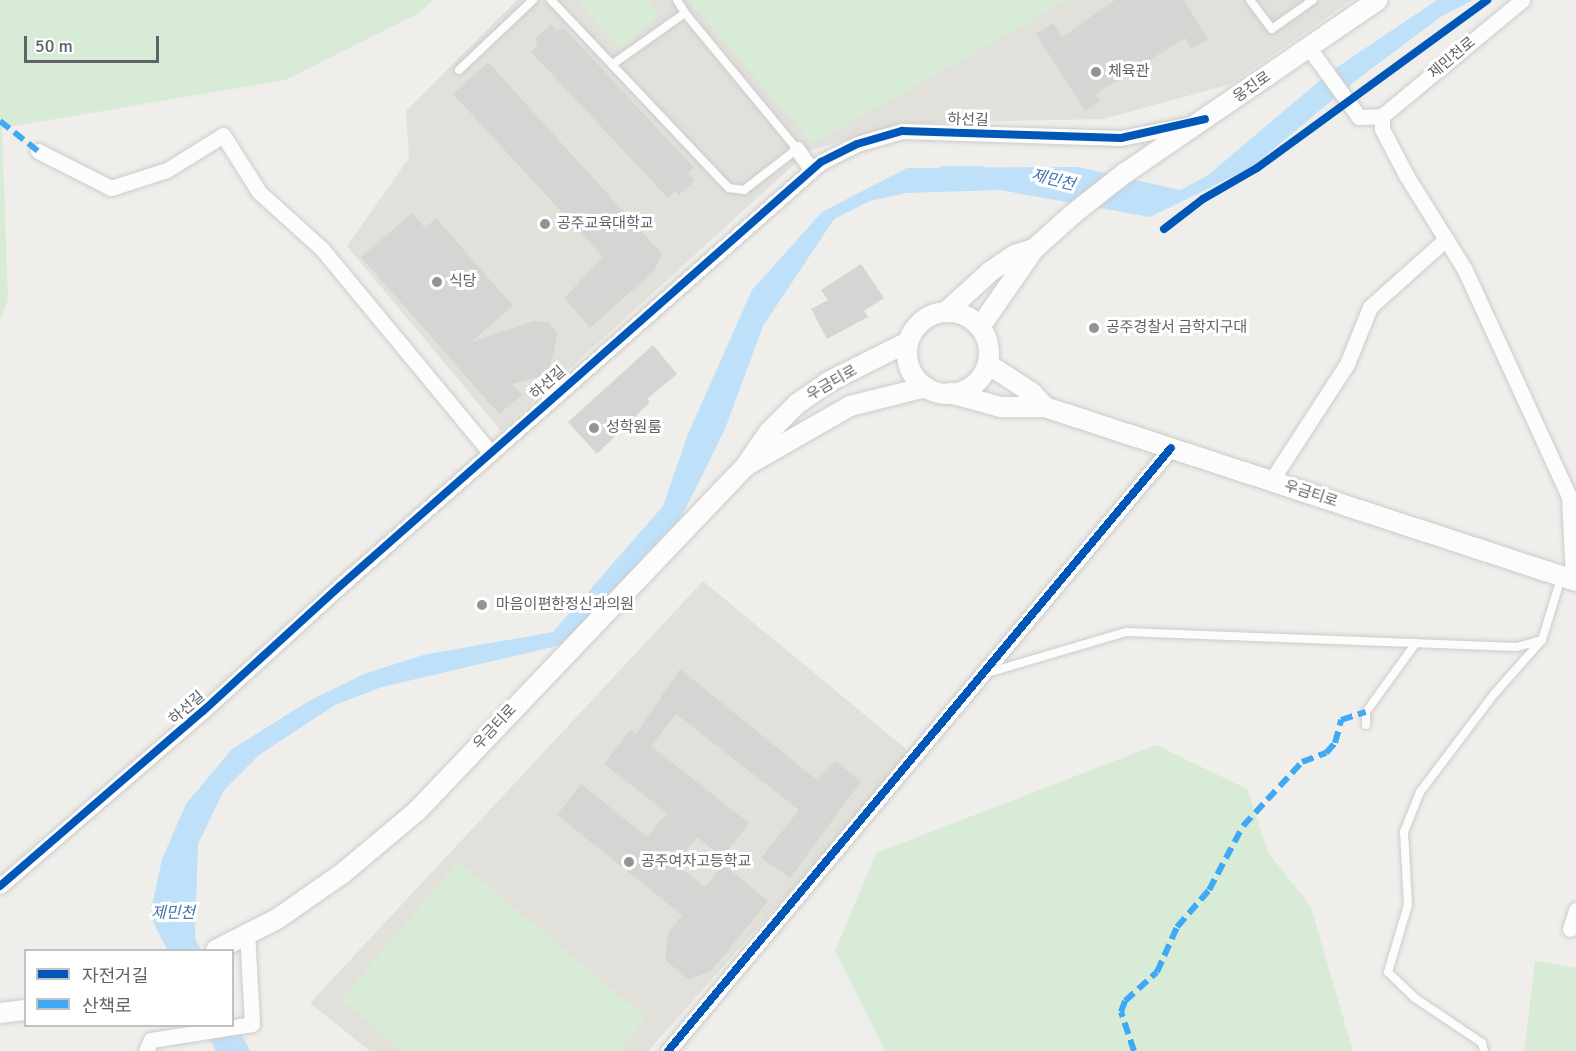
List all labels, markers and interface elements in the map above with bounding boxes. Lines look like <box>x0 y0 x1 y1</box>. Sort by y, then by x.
scale bar <box>27 24 162 62</box>
street label: 제민천로 <box>1425 33 1479 83</box>
text: 50 m <box>35 35 73 57</box>
place label: 체육관 <box>1108 63 1149 81</box>
marker: 체육관 <box>1089 65 1103 79</box>
street label: 웅진로 <box>1230 68 1274 106</box>
street label: 하선길 <box>947 110 989 130</box>
water label: 제민천 <box>1029 165 1077 195</box>
place label: 공주교육대학교 <box>557 215 654 233</box>
marker: 공주교육대학교 <box>538 217 552 231</box>
place label: 식당 <box>449 273 477 291</box>
marker: 식당 <box>430 275 444 289</box>
place label: 공주경찰서 금학지구대 <box>1106 319 1247 337</box>
marker: 공주경찰서 금학지구대 <box>1087 321 1101 335</box>
street label: 우금티로 <box>804 361 860 405</box>
street label: 하선길 <box>527 362 569 404</box>
place label: 성학원룸 <box>606 419 661 437</box>
marker: 성학원룸 <box>587 421 601 435</box>
street label: 우금티로 <box>1282 477 1340 511</box>
marker: 마음이편한정신과의원 <box>473 596 491 614</box>
place label: 마음이편한정신과의원 <box>496 596 634 614</box>
street label: 하선길 <box>165 688 209 728</box>
street label: 우금티로 <box>470 701 520 753</box>
place label: 공주여자고등학교 <box>641 853 751 871</box>
marker: 공주여자고등학교 <box>622 855 636 869</box>
water label: 제민천 <box>151 903 195 923</box>
legend <box>24 949 234 1027</box>
text: 자전거길 <box>82 965 148 987</box>
text: 산책로 <box>82 995 132 1017</box>

